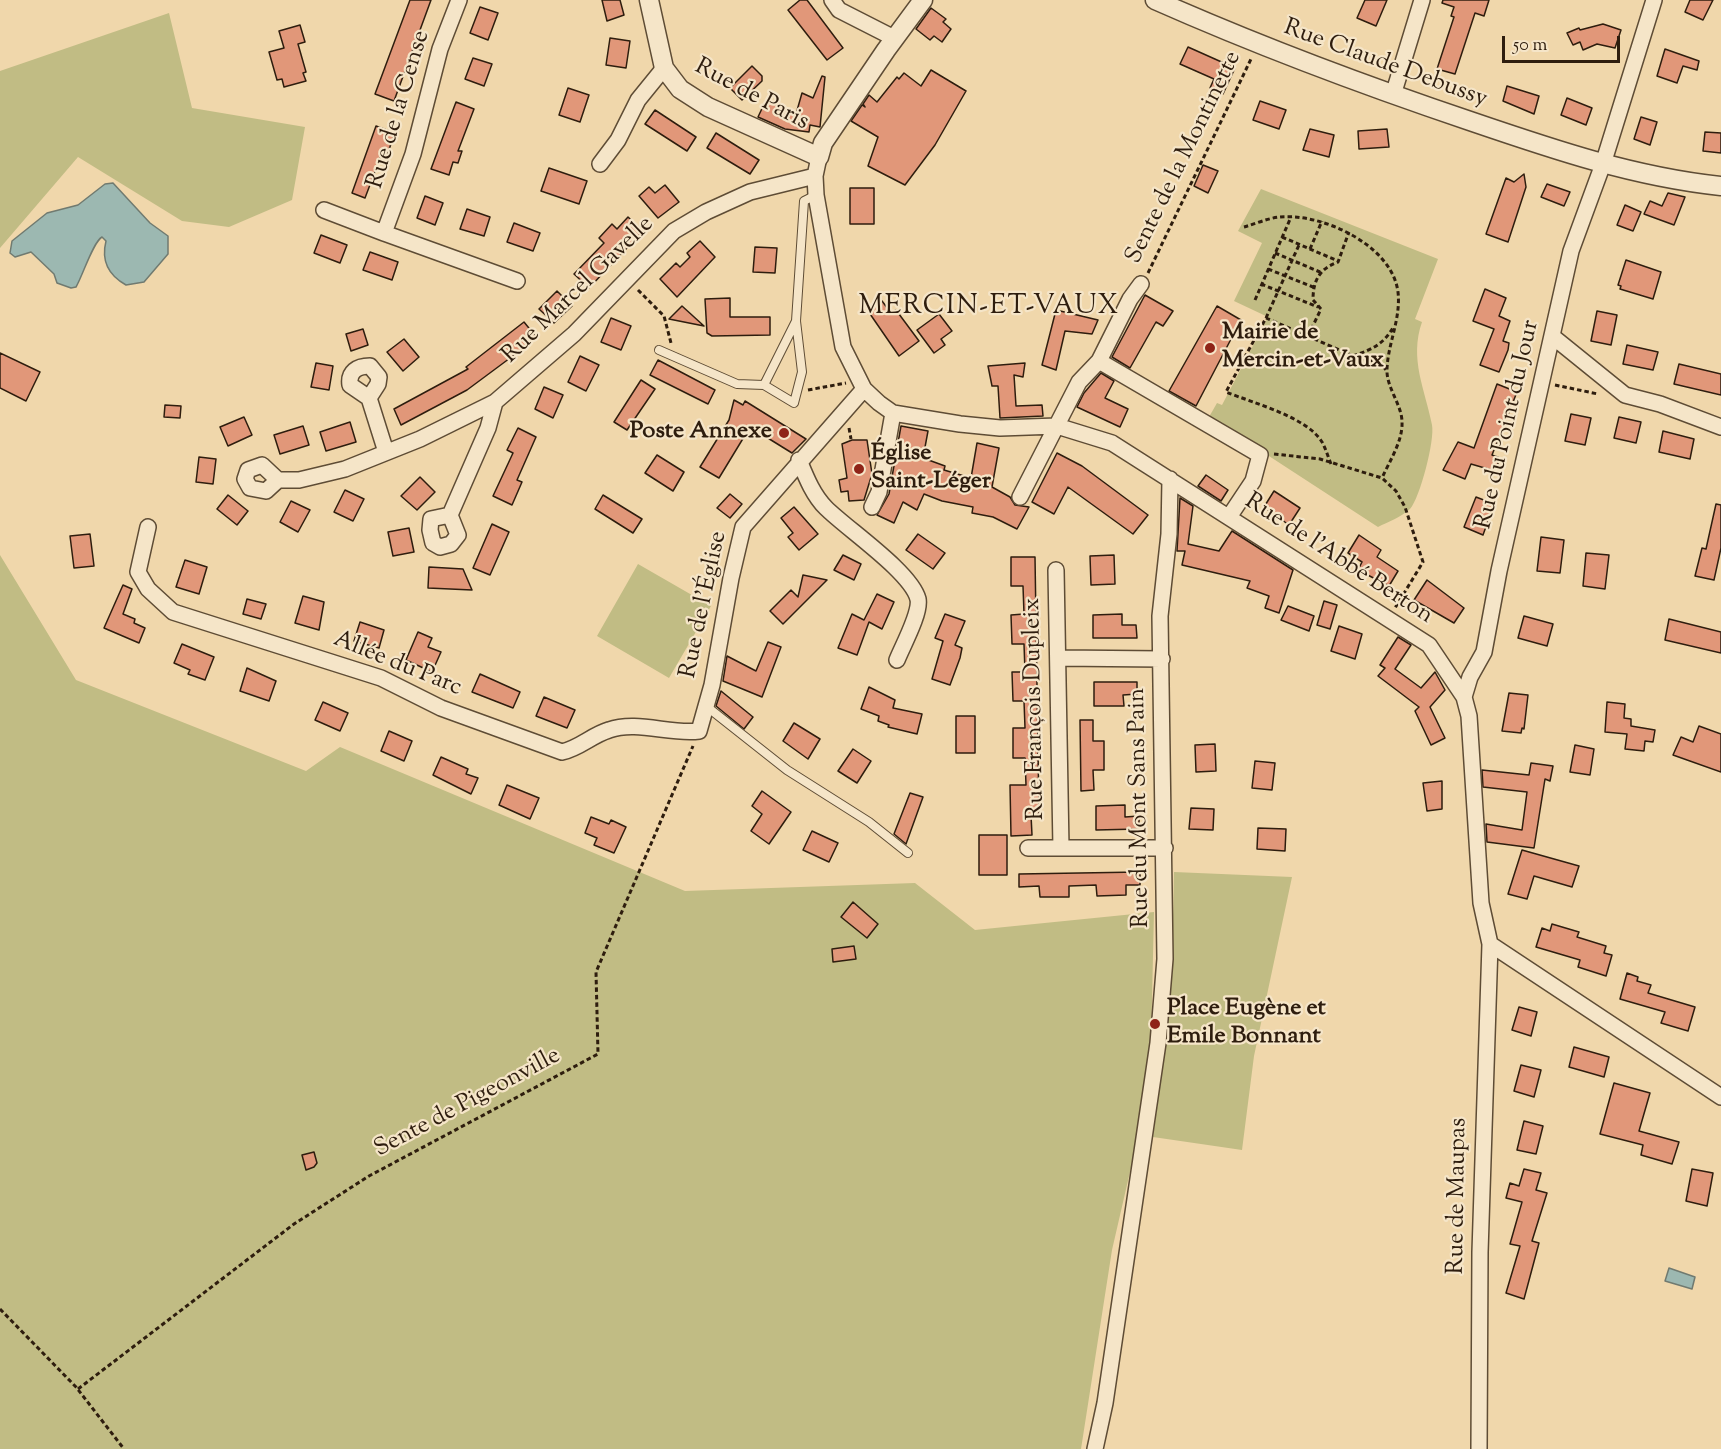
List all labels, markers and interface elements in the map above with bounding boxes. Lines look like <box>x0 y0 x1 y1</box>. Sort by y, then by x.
street label: Rue Claude Debussy <box>1279 15 1491 115</box>
scale bar <box>1505 24 1624 62</box>
street label: Rue de la Cense <box>362 27 438 193</box>
text: 50 m <box>1513 33 1547 59</box>
street label: Sente de la Montinette <box>1121 47 1249 269</box>
street label: Rue de Paris <box>689 54 813 138</box>
street label: Rue Marcel Gavelle <box>497 211 661 371</box>
district label: MERCIN-ET-VAUX <box>858 292 1120 324</box>
street label: Rue du Point du Jour <box>1471 318 1547 532</box>
place label: Mairie de Mercin-et-Vaux <box>1222 320 1384 376</box>
marker: Mairie de Mercin-et-Vaux <box>1203 341 1217 355</box>
place label: Poste Annexe <box>630 419 772 447</box>
marker: Poste Annexe <box>777 426 791 440</box>
place label: Église Saint-Léger <box>871 441 991 497</box>
marker: Église Saint-Léger <box>852 462 866 476</box>
street label: Rue de l'Abbé Berton <box>1238 488 1438 632</box>
street label: Rue de l'Église <box>675 529 735 681</box>
street label: Rue François Dupleix <box>1020 597 1052 821</box>
street label: Allée du Parc <box>328 626 466 704</box>
street label: Rue du Mont Sans Pain <box>1125 688 1157 928</box>
place label: Place Eugène et Emile Bonnant <box>1167 996 1326 1052</box>
marker: Place Eugène et Emile Bonnant <box>1148 1017 1162 1031</box>
street label: Sente de Pigeonville <box>370 1043 566 1165</box>
street label: Rue de Maupas <box>1443 1117 1475 1275</box>

